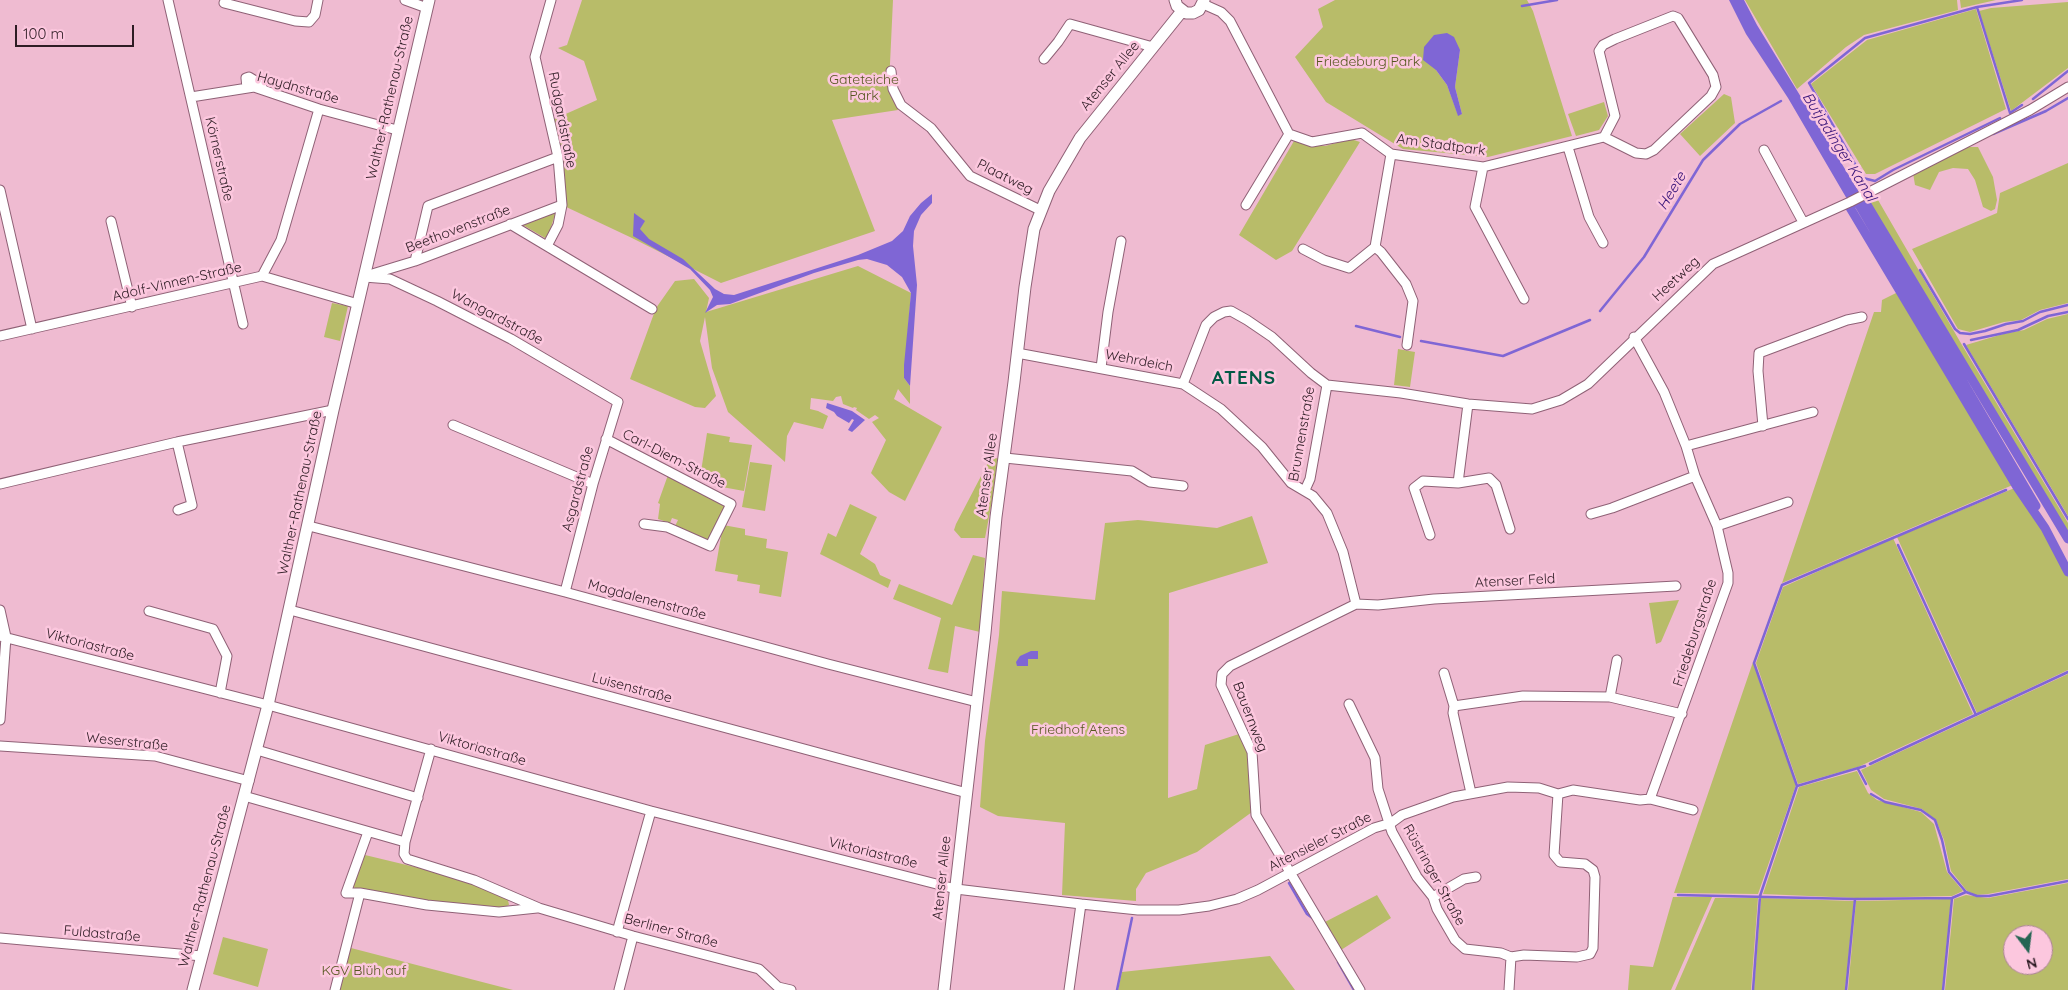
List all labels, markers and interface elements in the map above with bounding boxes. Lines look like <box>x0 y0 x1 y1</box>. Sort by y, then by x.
street label: Walther-Rathenau-Straße <box>363 14 417 182</box>
scale bar <box>18 15 136 47</box>
text: 100 m <box>23 24 64 43</box>
street label: Atenser Allee <box>1077 38 1143 114</box>
park label: Friedeburg Park <box>1316 54 1420 70</box>
street label: Haydnstraße <box>255 68 341 108</box>
street label: Rudgardstraße <box>544 70 580 170</box>
park label: Gateteiche Park <box>829 72 899 104</box>
water label: Butjadinger Kanal <box>1798 89 1880 205</box>
street label: Körnerstraße <box>201 115 237 203</box>
street label: Am Stadtpark <box>1395 130 1487 160</box>
street label: Plaatweg <box>974 156 1036 198</box>
water label: Heete <box>1654 169 1690 213</box>
street label: Beethovenstraße <box>403 201 513 257</box>
street label: Heetweg <box>1649 253 1703 305</box>
street label: Adolf-Vinnen-Straße <box>111 259 243 305</box>
street label: Wangardstraße <box>448 286 546 348</box>
street label: Wehrdeich <box>1104 346 1174 376</box>
district label: ATENS <box>1211 367 1277 389</box>
street label: Brunnenstraße <box>1285 385 1319 483</box>
street label: Walther-Rathenau-Straße <box>274 409 326 577</box>
street label: Carl-Diem-Straße <box>620 426 728 492</box>
street label: Atenser Allee <box>973 432 1001 518</box>
street label: Asgardstraße <box>559 444 597 534</box>
street label: Atenser Feld <box>1474 571 1556 591</box>
street label: Magdalenenstraße <box>586 576 708 624</box>
street label: Friedeburgstraße <box>1670 577 1720 689</box>
street label: Viktoriastraße <box>44 625 136 665</box>
street label: Luisenstraße <box>590 669 674 707</box>
street label: Bauernweg <box>1229 679 1271 755</box>
park label: Friedhof Atens <box>1031 722 1125 738</box>
street label: Viktoriastraße <box>436 728 528 770</box>
street label: Weserstraße <box>85 729 169 755</box>
street label: Walther-Rathenau-Straße <box>175 803 235 969</box>
street label: Altensieler Straße <box>1266 809 1374 875</box>
street label: Rüstringer Straße <box>1399 821 1469 929</box>
street label: Viktoriastraße <box>827 834 919 872</box>
street label: Atenser Allee <box>929 835 955 921</box>
street label: Berliner Straße <box>622 910 720 952</box>
street label: Fuldastraße <box>63 922 141 946</box>
north arrow <box>2003 925 2053 975</box>
text: N <box>2024 953 2039 974</box>
park label: KGV Blüh auf <box>322 963 406 979</box>

